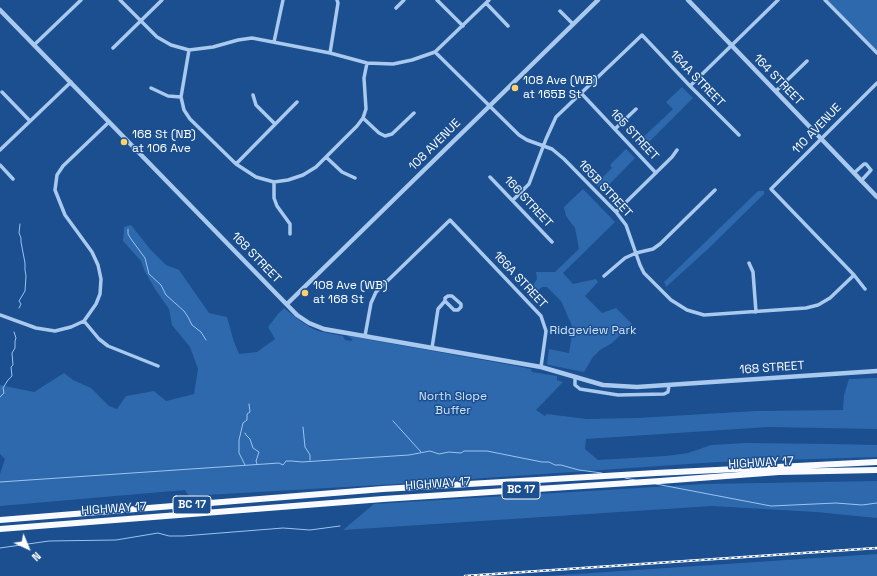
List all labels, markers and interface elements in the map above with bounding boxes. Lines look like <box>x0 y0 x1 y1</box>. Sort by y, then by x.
street label: 164A STREET <box>667 48 727 110</box>
street label: 164 STREET <box>750 52 806 108</box>
place label: 108 Ave (WB) at 165B St <box>523 74 597 102</box>
marker: 108 Ave (WB) at 165B St <box>510 83 520 93</box>
street label: 110 AVENUE <box>789 101 845 157</box>
street label: 165 STREET <box>607 106 661 164</box>
street label: 108 AVENUE <box>406 116 464 174</box>
place label: 168 St (NB) at 106 Ave <box>132 128 196 156</box>
marker: 168 St (NB) at 106 Ave <box>119 137 129 147</box>
street label: 165B STREET <box>575 157 635 221</box>
street label: 166 STREET <box>501 173 555 231</box>
street label: 168 STREET <box>228 230 284 286</box>
street label: 166A STREET <box>490 249 550 311</box>
place label: 108 Ave (WB) at 168 St <box>313 279 387 307</box>
marker: 108 Ave (WB) at 168 St <box>300 288 310 298</box>
park label: Ridgeview Park <box>550 324 636 338</box>
street label: 168 STREET <box>739 359 805 377</box>
park label: North Slope Buffer <box>419 390 487 418</box>
street label: HIGHWAY 17 <box>728 454 794 472</box>
street label: HIGHWAY 17 <box>405 475 471 493</box>
road number: BC 17 <box>502 481 540 499</box>
road number: BC 17 <box>173 496 211 514</box>
street label: HIGHWAY 17 <box>81 500 147 518</box>
north arrow <box>8 528 48 568</box>
text: N <box>29 549 44 564</box>

